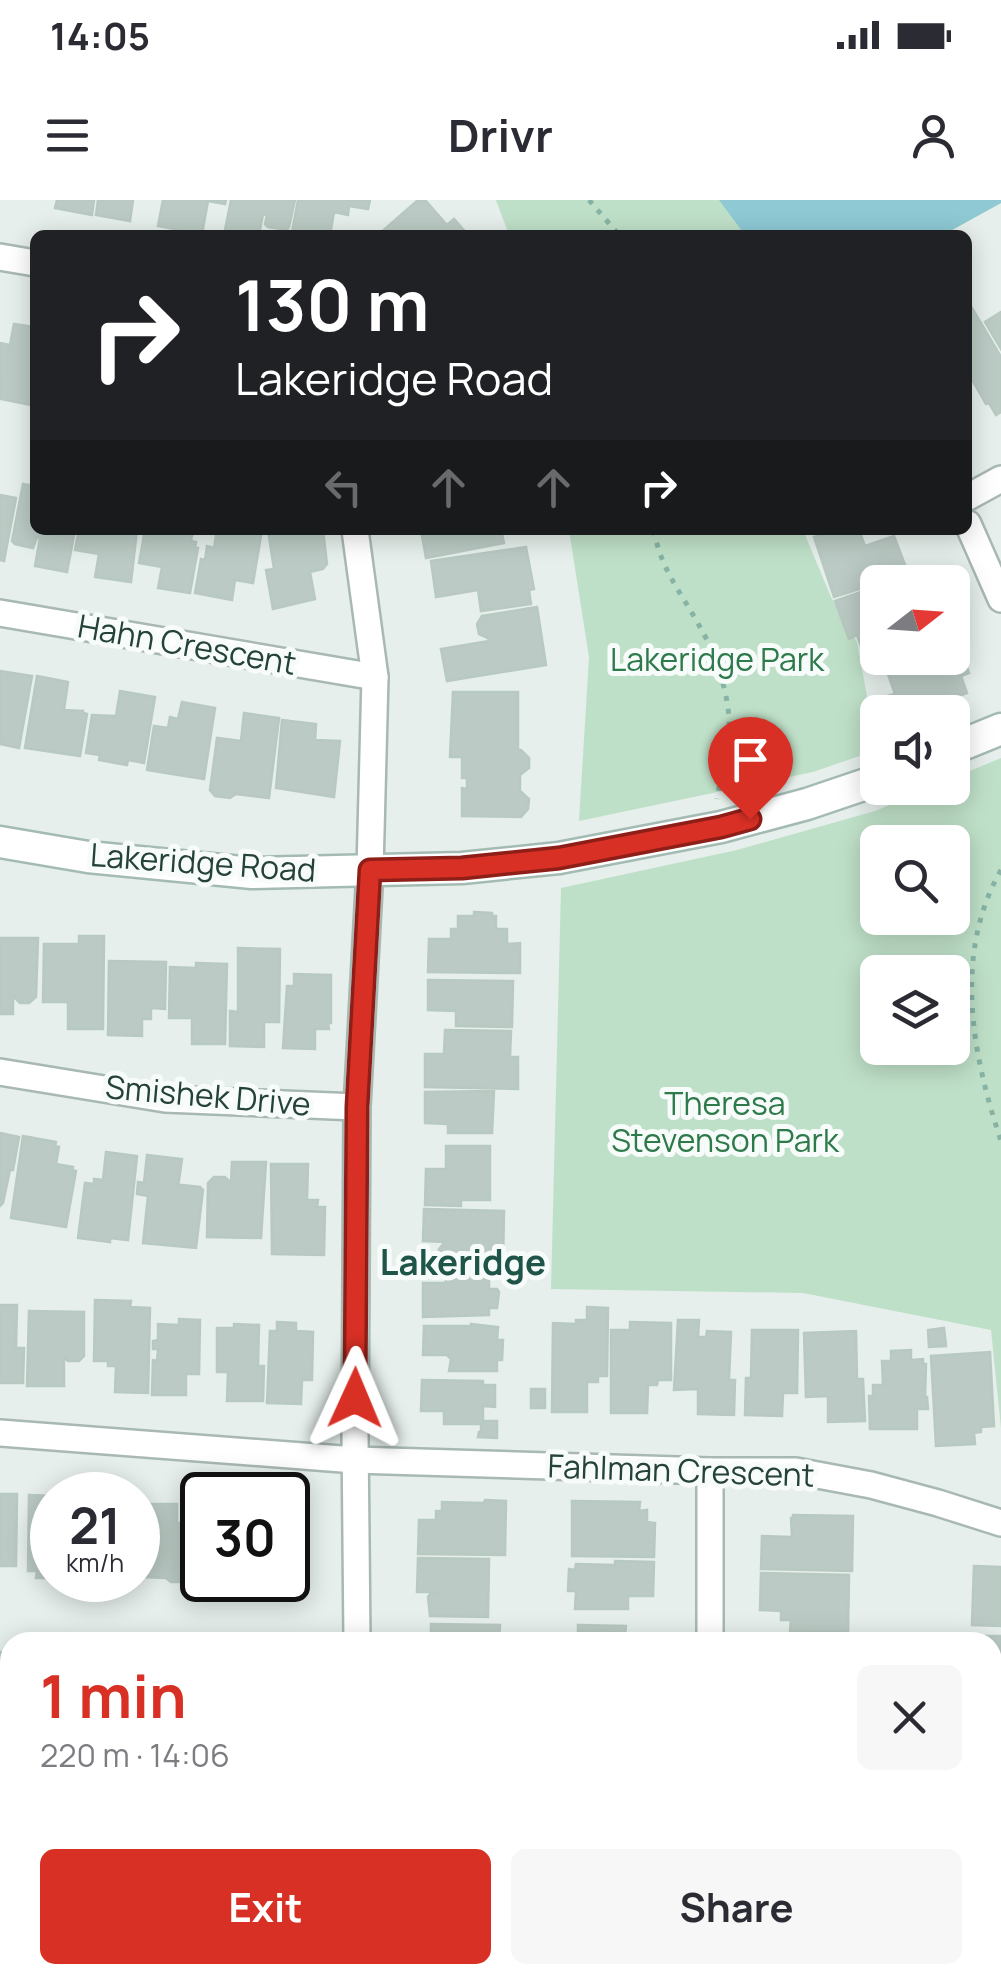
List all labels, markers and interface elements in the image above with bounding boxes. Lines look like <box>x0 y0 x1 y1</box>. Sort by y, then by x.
text: 14:05 <box>50 9 150 61</box>
text: Drivr <box>448 104 553 166</box>
icon: menu <box>40 108 95 163</box>
icon: person <box>906 108 961 163</box>
text: 130 m <box>235 256 429 352</box>
icon: right <box>70 270 200 400</box>
text: Lakeridge Road <box>235 347 553 409</box>
icon: left <box>316 460 371 515</box>
icon: ahead <box>421 460 476 515</box>
icon: ahead <box>526 460 581 515</box>
icon: right <box>631 460 686 515</box>
north arrow <box>860 565 970 675</box>
map controls <box>860 565 970 1065</box>
street label: Hahn Crescent <box>75 603 300 685</box>
park label: Lakeridge Park <box>610 637 825 681</box>
button: sound <box>860 695 970 805</box>
pin <box>708 717 793 820</box>
icon: arrive <box>723 732 778 787</box>
button: search <box>860 825 970 935</box>
street label: Lakeridge Road <box>89 832 317 892</box>
button: layers <box>860 955 970 1065</box>
street label: Smishek Drive <box>104 1064 313 1126</box>
park label: Theresa Stevenson Park <box>611 1081 840 1162</box>
district label: Lakeridge <box>380 1238 546 1286</box>
position arrow <box>303 1346 407 1450</box>
street label: Fahlman Crescent <box>547 1443 815 1497</box>
speed limit sign: 30 <box>180 1472 310 1602</box>
text: 21 <box>69 1491 121 1559</box>
text: km/h <box>66 1545 124 1580</box>
text: 1 min <box>40 1654 187 1736</box>
button: close <box>857 1665 962 1770</box>
text: 220 m · 14:06 <box>40 1733 230 1777</box>
button: Exit <box>40 1849 491 1964</box>
button: Share <box>511 1849 962 1964</box>

